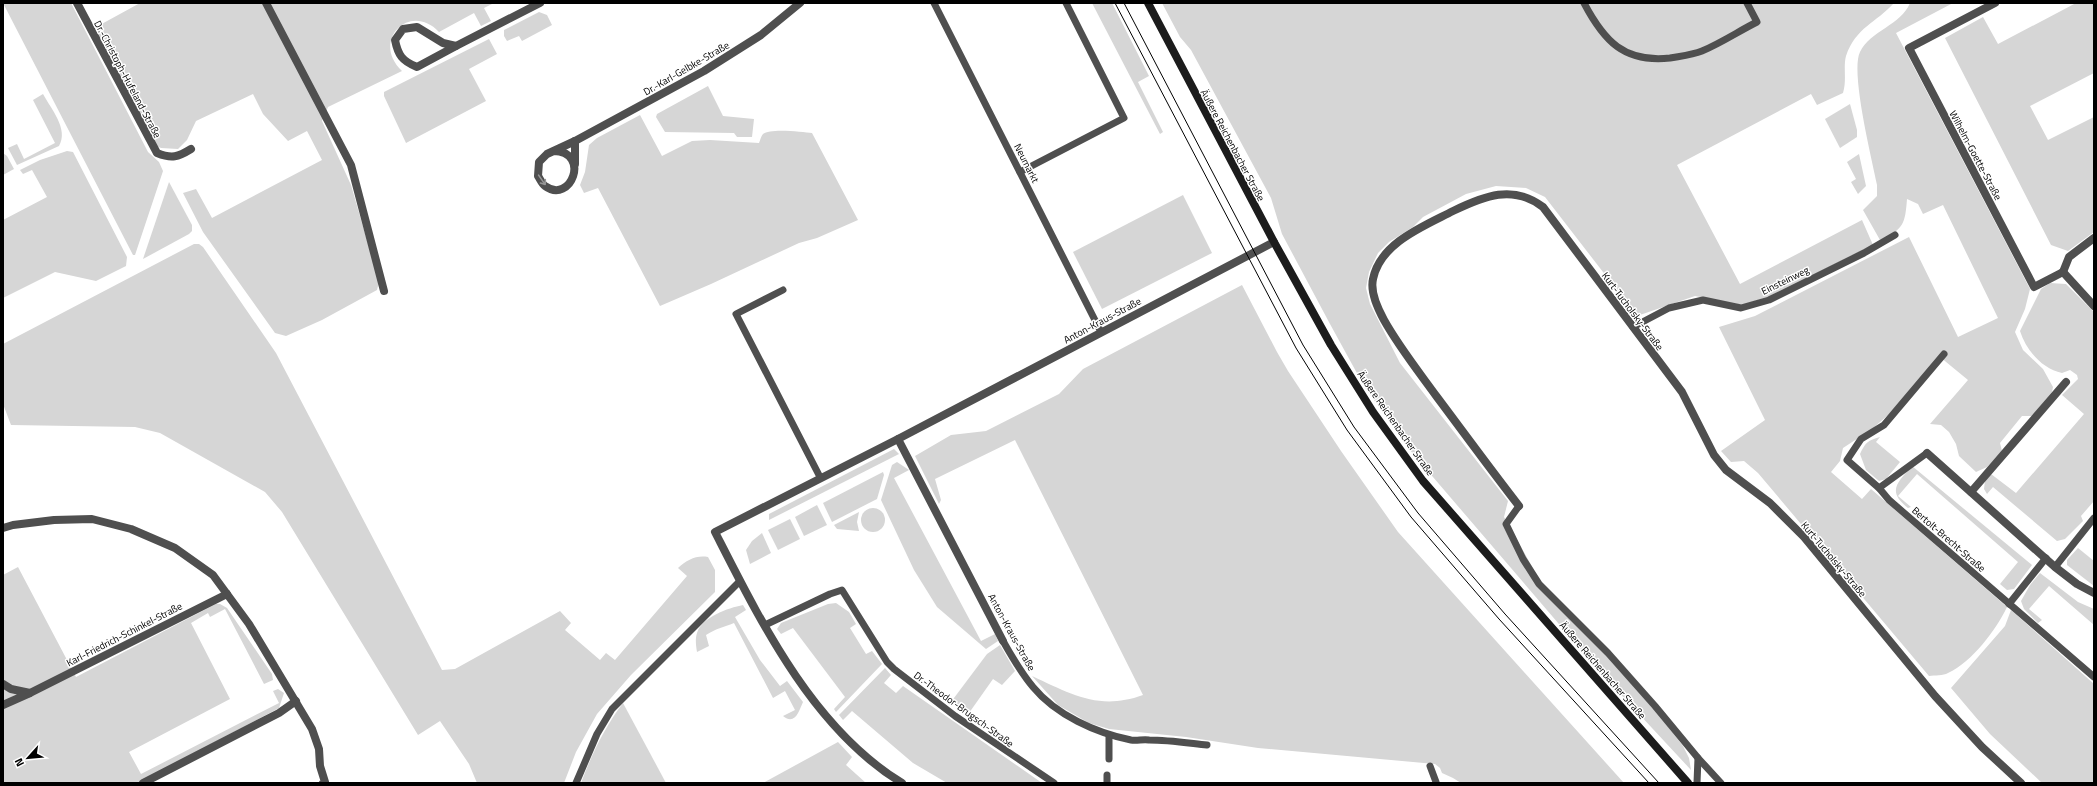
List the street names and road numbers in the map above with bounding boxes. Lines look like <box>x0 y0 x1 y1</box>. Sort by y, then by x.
street label: Dr.-Christoph-Hufeland-Straße <box>90 18 165 141</box>
street label: Dr.-Karl-Gelbke-Straße <box>640 38 732 99</box>
street label: Äußere Reichenbacher Straße <box>1197 87 1269 204</box>
street label: Wilhelm-Goette-Straße <box>1946 108 2006 203</box>
street label: Neumarkt <box>1010 141 1043 186</box>
street label: Einsteinweg <box>1759 262 1812 298</box>
street label: Kurt-Tucholsky-Straße <box>1598 269 1667 354</box>
street label: Anton-Kraus-Straße <box>1061 294 1144 347</box>
street label: Äußere Reichenbacher Straße <box>1354 368 1438 479</box>
street label: Bertolt-Brecht-Straße <box>1909 503 1989 576</box>
street label: Kurt-Tucholsky-Straße <box>1797 518 1870 600</box>
street label: Anton-Kraus-Straße <box>984 591 1039 674</box>
street label: Karl-Friedrich-Schinkel-Straße <box>64 599 185 670</box>
street label: Äußere Reichenbacher Straße <box>1556 618 1649 722</box>
street label: Dr.-Theodor-Brugsch-Straße <box>911 668 1017 751</box>

